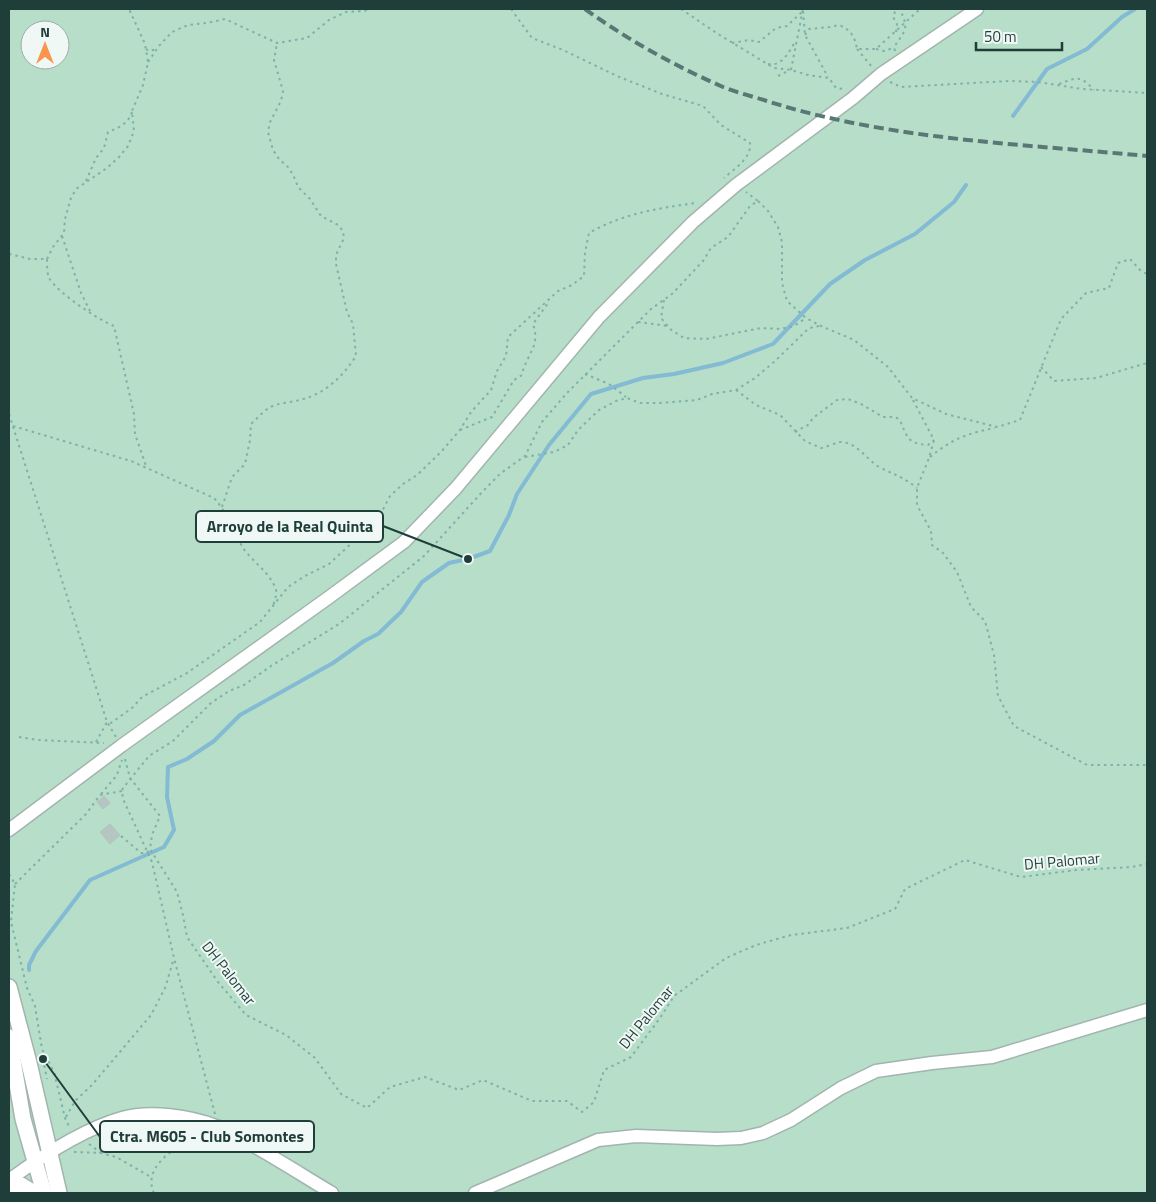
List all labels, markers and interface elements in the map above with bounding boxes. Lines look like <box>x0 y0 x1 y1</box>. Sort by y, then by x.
north arrow <box>20 20 70 70</box>
scale bar <box>976 20 1062 52</box>
text: N <box>40 21 50 42</box>
text: 50 m <box>984 25 1017 48</box>
callout: Arroyo de la Real Quinta <box>196 511 383 542</box>
text: Arroyo de la Real Quinta <box>207 514 373 538</box>
street label: DH Palomar <box>1023 846 1101 876</box>
street label: DH Palomar <box>197 936 261 1010</box>
street label: DH Palomar <box>613 980 679 1054</box>
callout: Ctra. M605 - Club Somontes <box>100 1121 314 1152</box>
text: Ctra. M605 - Club Somontes <box>110 1124 304 1148</box>

